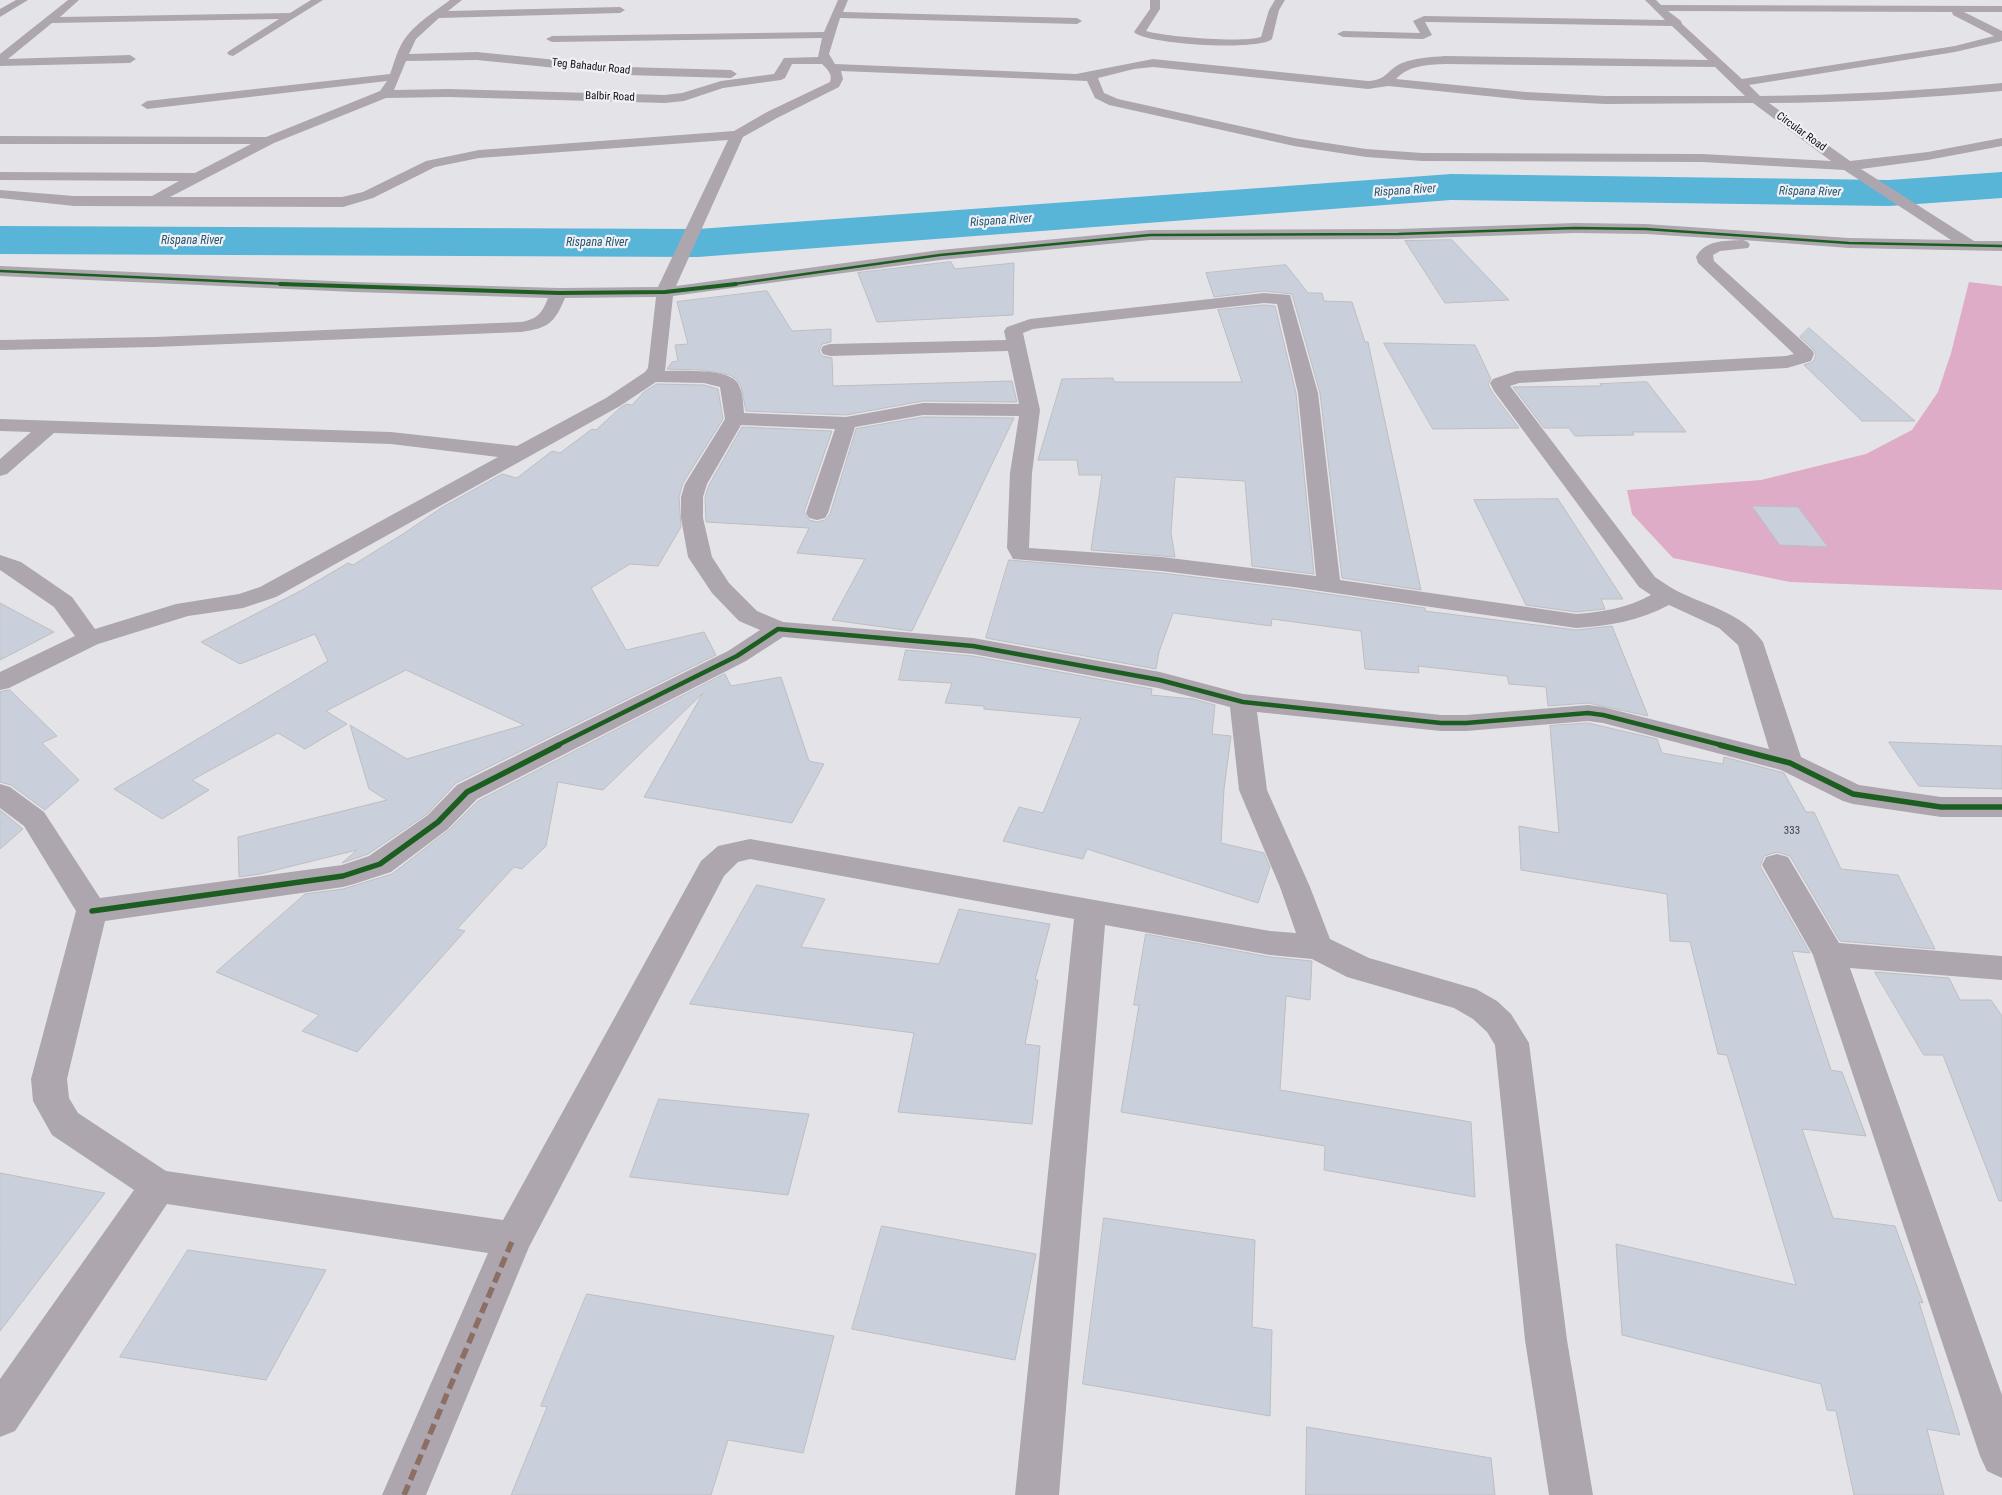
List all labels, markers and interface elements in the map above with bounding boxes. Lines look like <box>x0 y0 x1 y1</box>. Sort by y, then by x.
street label: Teg Bahadur Road <box>551 56 631 78</box>
street label: Balbir Road <box>585 90 635 104</box>
street label: Circular Road <box>1774 110 1828 154</box>
water label: Rispana River <box>1373 182 1437 200</box>
water label: Rispana River <box>1779 184 1841 200</box>
water label: Rispana River <box>969 212 1033 230</box>
water label: Rispana River <box>161 234 223 248</box>
water label: Rispana River <box>566 236 628 250</box>
house number: 333 <box>1784 824 1800 838</box>

